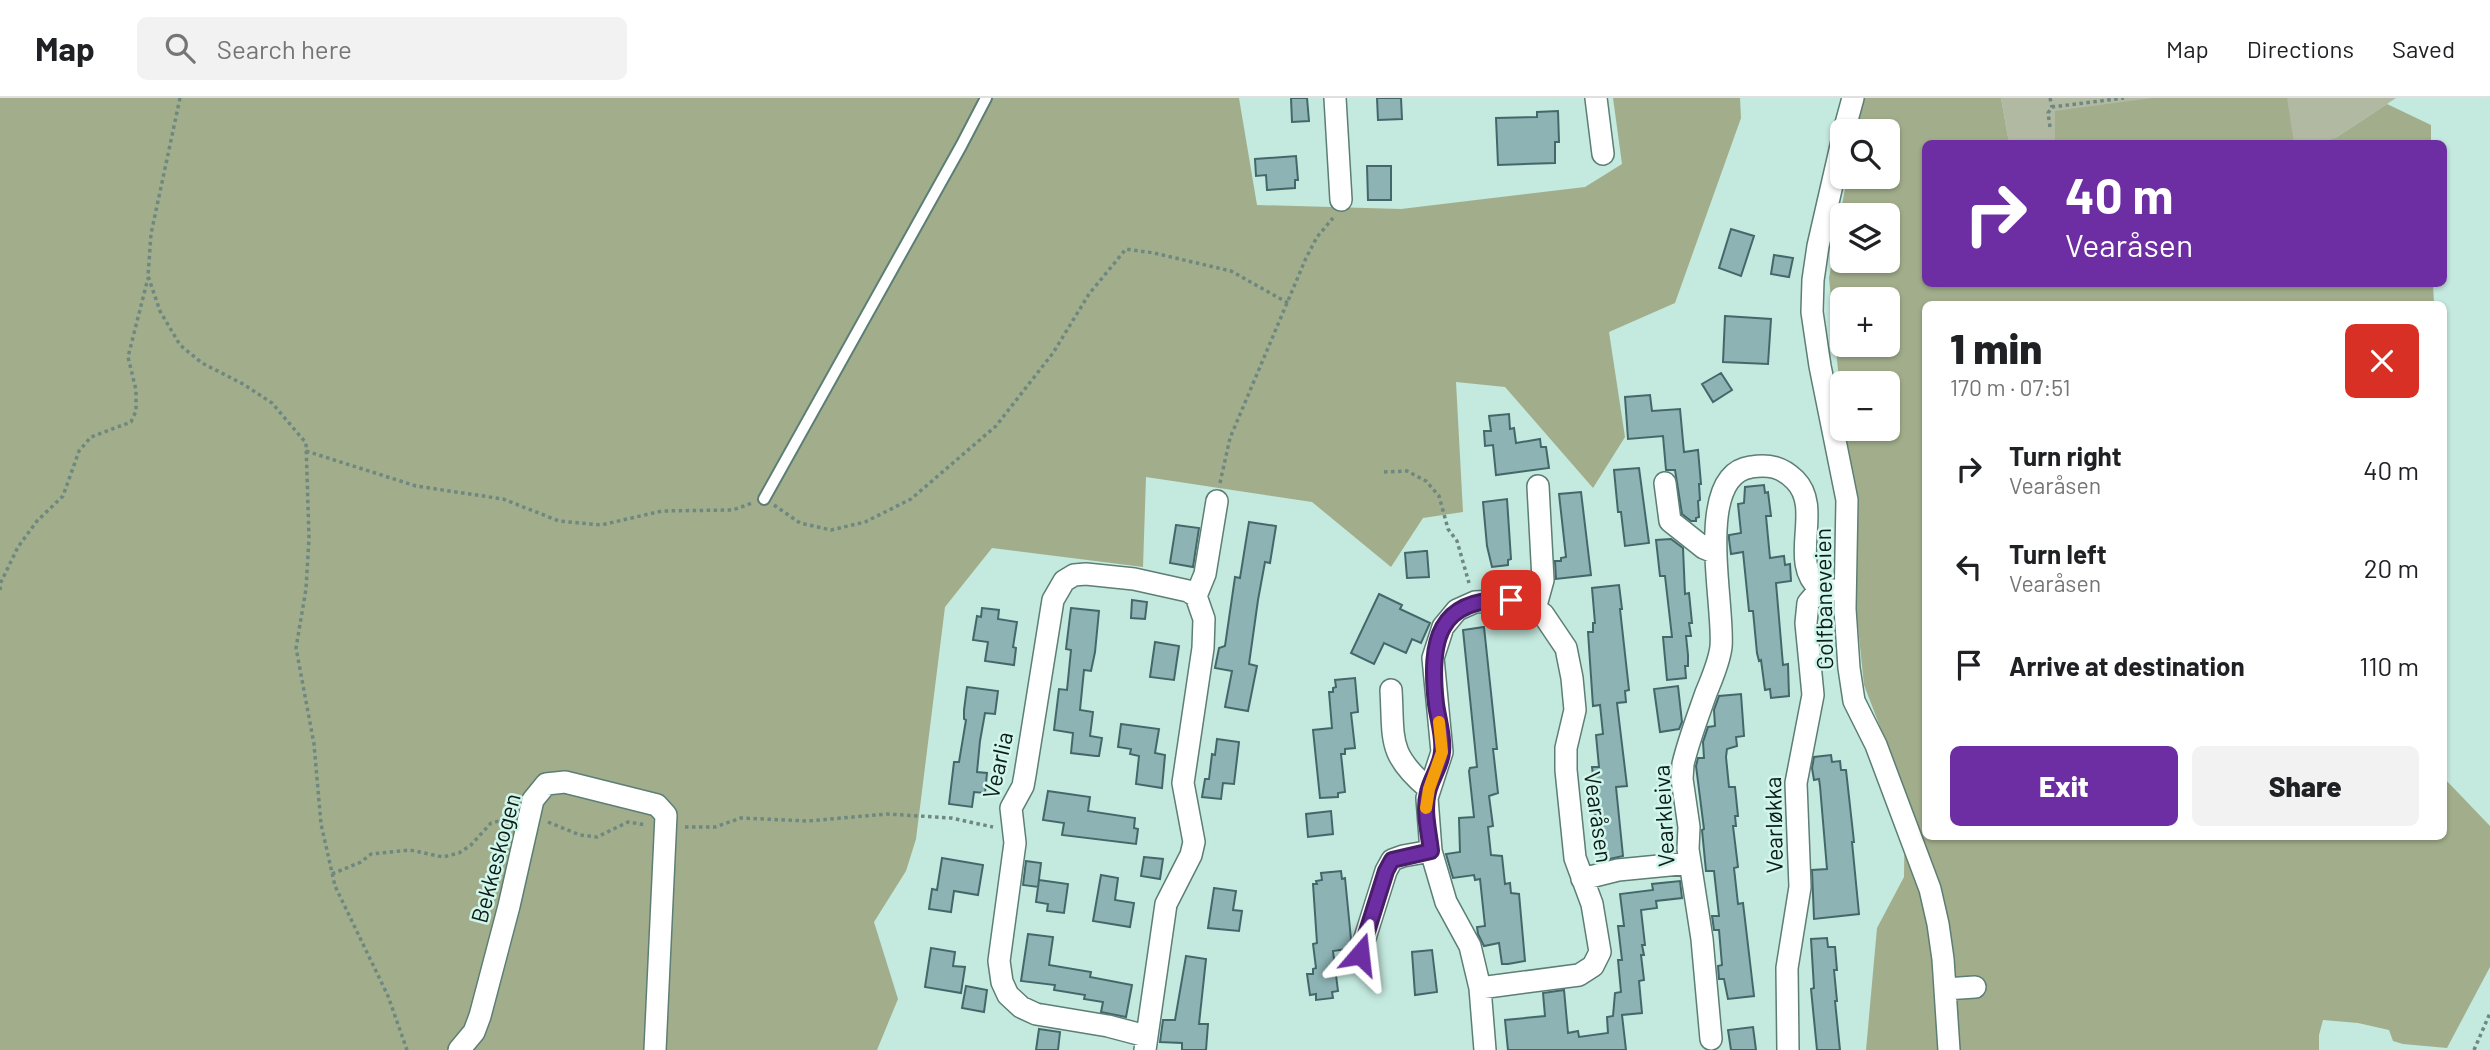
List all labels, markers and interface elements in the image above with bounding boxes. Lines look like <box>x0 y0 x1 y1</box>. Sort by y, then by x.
search box <box>137 17 627 80</box>
text: Map <box>35 28 95 68</box>
icon: search <box>161 29 199 67</box>
text: Search here <box>217 33 352 64</box>
text: Map <box>2166 34 2209 63</box>
text: Directions <box>2247 34 2354 63</box>
text: Saved <box>2392 34 2455 63</box>
map controls <box>1830 119 1900 441</box>
button: search <box>1830 119 1900 189</box>
text: 40 m <box>2065 165 2173 224</box>
icon: right <box>1950 168 2041 259</box>
button: layers <box>1830 203 1900 273</box>
text: Vearåsen <box>2065 225 2193 263</box>
button: + <box>1830 287 1900 357</box>
text: 1 min <box>1950 322 2042 372</box>
button: close <box>2345 324 2419 398</box>
button: − <box>1830 371 1900 441</box>
text: 170 m · 07:51 <box>1950 373 2070 401</box>
text: Turn right <box>2009 440 2122 471</box>
icon: right <box>1950 450 1988 488</box>
text: 40 m <box>2363 454 2419 485</box>
text: Vearåsen <box>2009 471 2101 499</box>
street label: Golfbaneveien <box>1808 528 1838 670</box>
text: Turn left <box>2009 538 2107 569</box>
icon: left <box>1950 548 1988 586</box>
text: 20 m <box>2364 552 2419 583</box>
text: Vearåsen <box>2009 569 2101 597</box>
pin <box>1481 570 1541 630</box>
icon: arrive <box>1492 581 1530 619</box>
icon: arrive <box>1950 646 1988 684</box>
text: Arrive at destination <box>2009 650 2245 681</box>
text: 110 m <box>2359 650 2419 681</box>
street label: Vearlia <box>976 729 1018 801</box>
button: Exit <box>1950 746 2178 826</box>
button: Share <box>2192 746 2419 826</box>
street label: Vearkleiva <box>1646 764 1680 868</box>
street label: Vearåsen <box>1579 769 1619 865</box>
street label: Vearløkka <box>1758 776 1788 874</box>
street label: Bekkeskogen <box>464 790 526 926</box>
position arrow <box>1323 917 1397 991</box>

